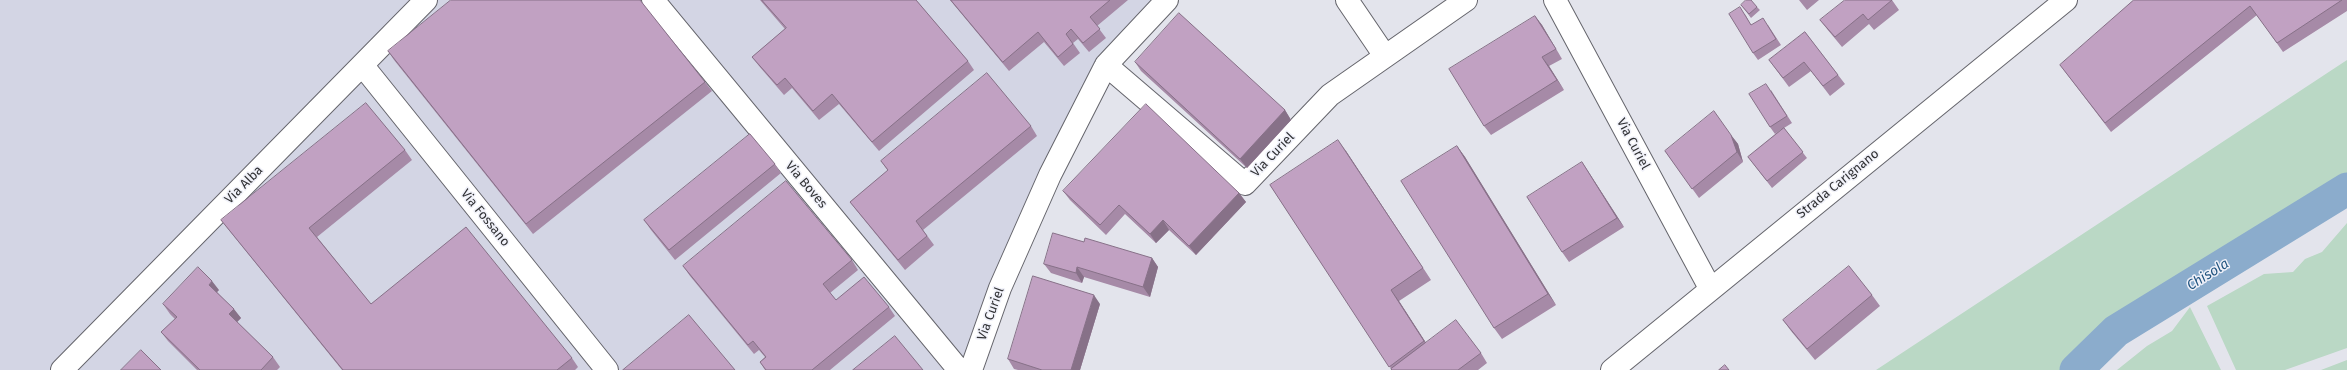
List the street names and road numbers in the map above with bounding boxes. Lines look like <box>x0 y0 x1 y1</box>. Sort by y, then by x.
street label: Via Curiel <box>1613 116 1653 172</box>
street label: Via Curiel <box>1248 130 1298 180</box>
street label: Strada Carignano <box>1794 146 1882 222</box>
street label: Via Boves <box>782 158 830 212</box>
street label: Via Alba <box>222 163 266 207</box>
street label: Via Fossano <box>457 186 513 250</box>
street label: Via Curiel <box>974 285 1008 343</box>

